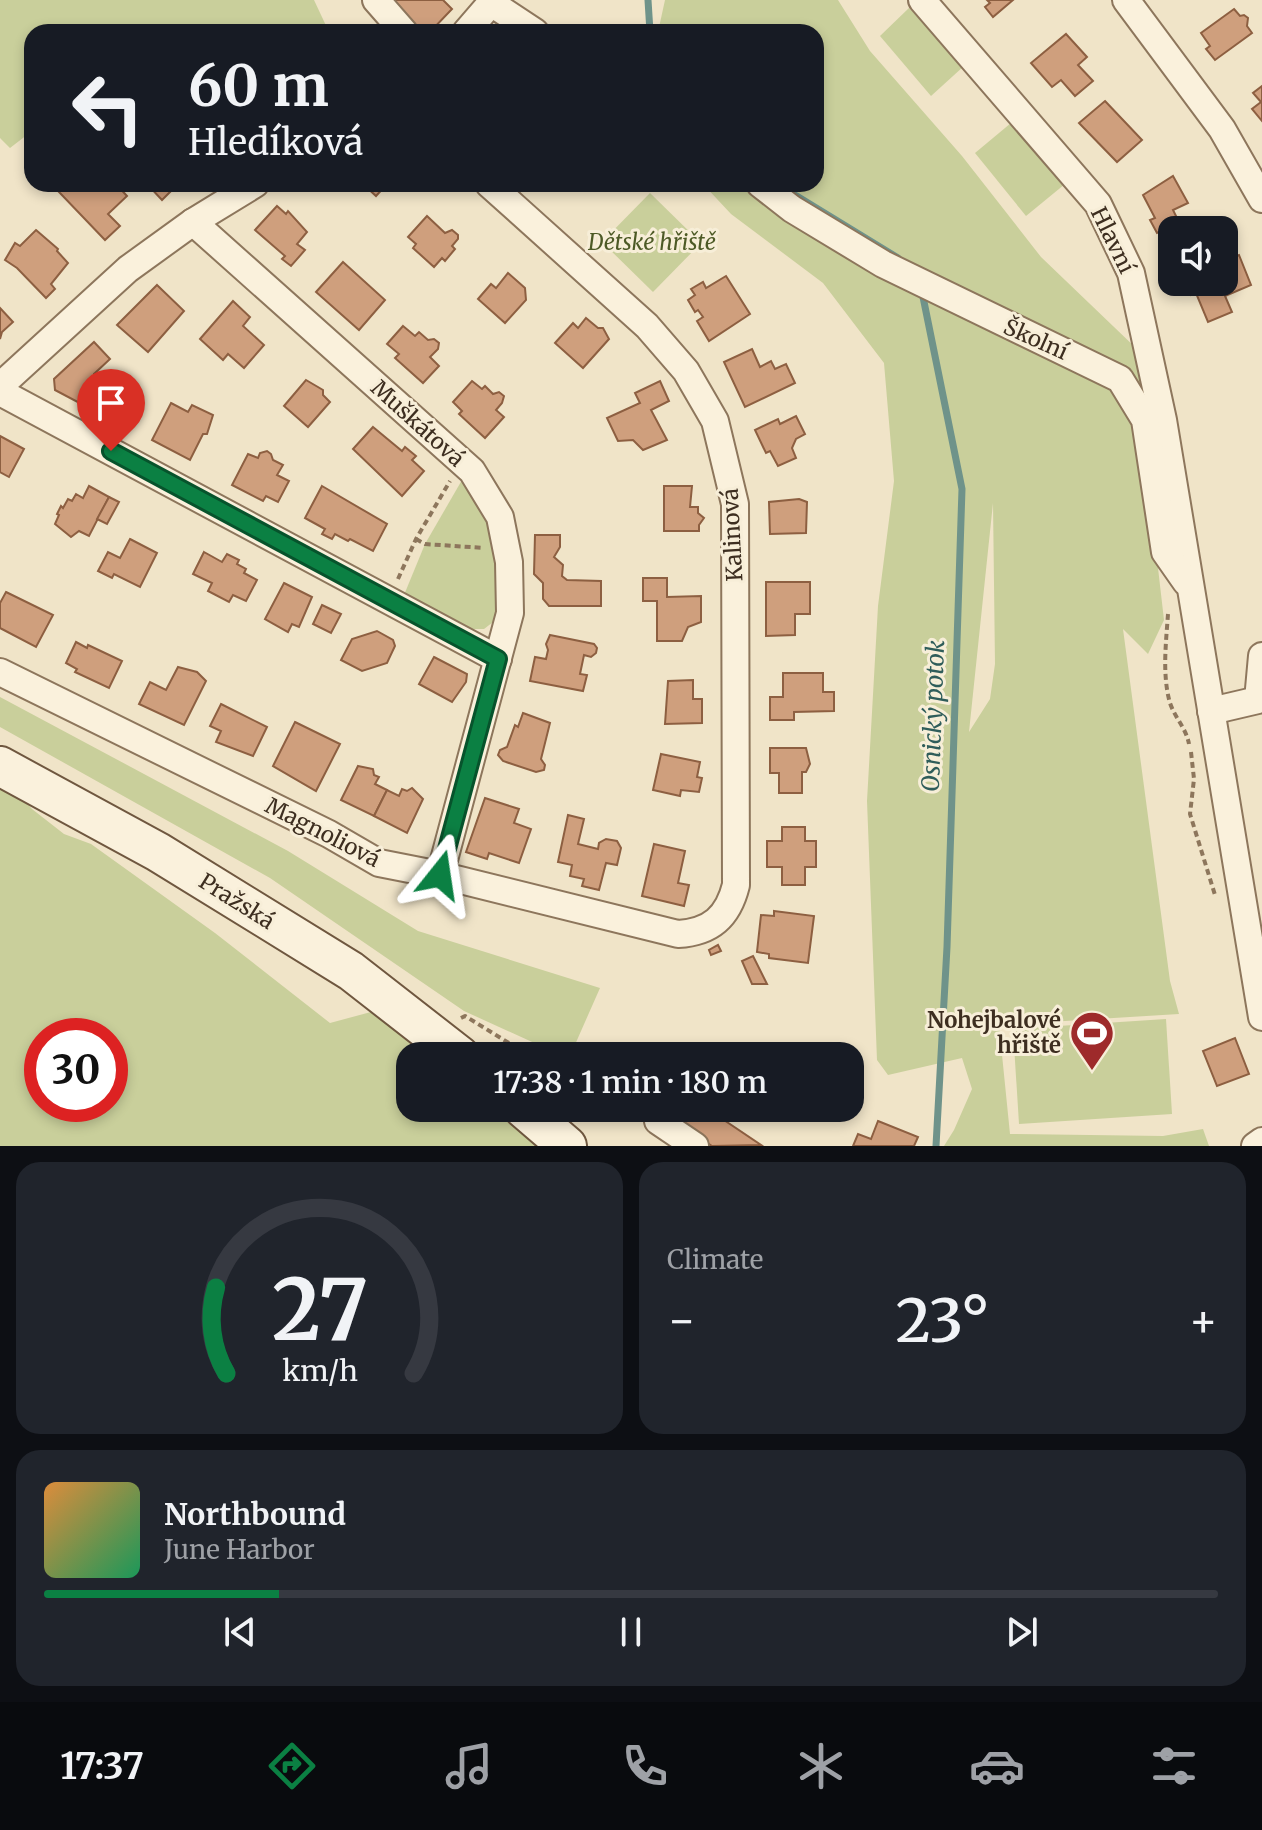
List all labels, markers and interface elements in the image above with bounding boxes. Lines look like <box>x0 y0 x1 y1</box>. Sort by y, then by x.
text: 60 m <box>188 51 329 121</box>
icon: left <box>56 56 160 160</box>
text: Hledíková <box>188 120 363 165</box>
street label: Hlavní <box>1085 202 1141 279</box>
map controls <box>1158 216 1238 296</box>
button: sound <box>1158 216 1238 296</box>
park label: Dětské hřiště <box>587 228 717 256</box>
street label: Školní <box>999 312 1074 366</box>
pin <box>77 369 145 451</box>
street label: Muškátová <box>365 374 471 472</box>
icon: arrive <box>89 381 133 425</box>
street label: Kalinová <box>716 488 748 582</box>
water label: Osnický potok <box>915 640 951 792</box>
street label: Magnoliová <box>261 791 385 873</box>
position arrow <box>398 833 482 917</box>
street label: Pražská <box>194 867 280 935</box>
place label: Nohejbalové hřiště <box>927 1006 1061 1059</box>
sports icon: Nohejbalové hřiště <box>1068 1009 1116 1072</box>
speed limit sign: 30 <box>24 1018 128 1122</box>
text: 17:38 · 1 min · 180 m <box>493 1063 767 1101</box>
text: Climate <box>667 1243 763 1276</box>
text: 27 <box>271 1258 368 1363</box>
text: 23° <box>895 1283 990 1358</box>
text: − <box>667 1293 696 1348</box>
text: + <box>1189 1293 1218 1348</box>
text: km/h <box>282 1353 357 1389</box>
text: Northbound <box>164 1495 346 1533</box>
text: June Harbor <box>164 1533 315 1566</box>
icon: previous <box>218 1610 262 1654</box>
icon: pause <box>609 1610 653 1654</box>
icon: next <box>1000 1610 1044 1654</box>
icon: directions <box>264 1738 320 1794</box>
icon: music <box>441 1738 497 1794</box>
icon: phone <box>617 1738 673 1794</box>
icon: climate <box>793 1738 849 1794</box>
icon: car <box>969 1738 1025 1794</box>
icon: filters <box>1146 1738 1202 1794</box>
text: 17:37 <box>60 1744 144 1789</box>

